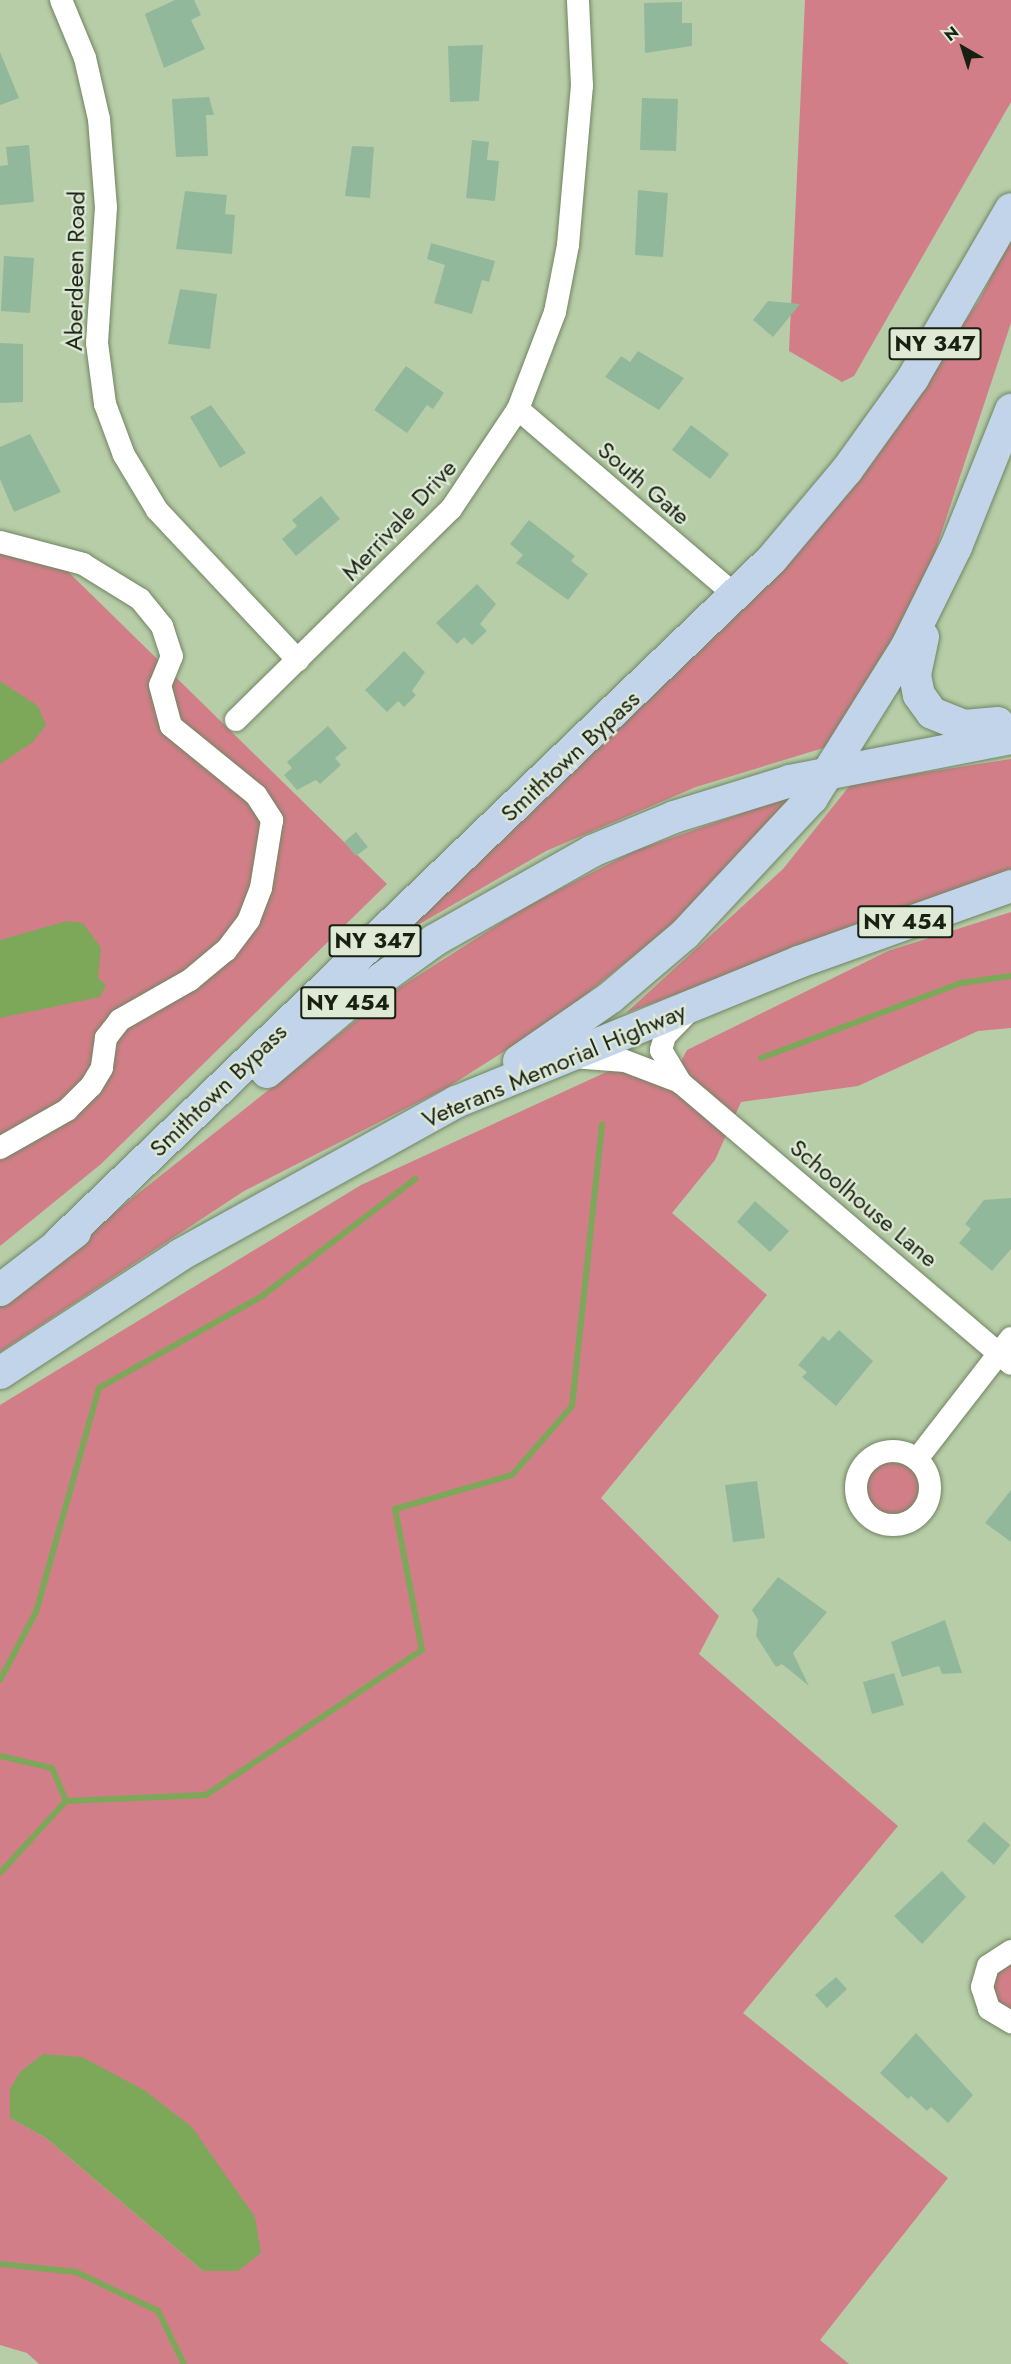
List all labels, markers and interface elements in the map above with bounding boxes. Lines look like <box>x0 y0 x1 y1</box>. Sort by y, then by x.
north arrow <box>933 18 993 78</box>
text: N <box>939 21 964 47</box>
street label: Aberdeen Road <box>59 191 91 351</box>
road number: NY 347 <box>888 325 982 363</box>
street label: South Gate <box>592 435 696 531</box>
street label: Merrivale Drive <box>336 453 462 587</box>
street label: Smithtown Bypass <box>494 684 646 828</box>
road number: NY 454 <box>857 903 953 941</box>
road number: NY 347 <box>328 922 422 960</box>
road number: NY 454 <box>300 984 396 1022</box>
street label: Veterans Memorial Highway <box>418 996 690 1134</box>
street label: Smithtown Bypass <box>143 1017 293 1163</box>
street label: Schoolhouse Lane <box>784 1133 944 1273</box>

